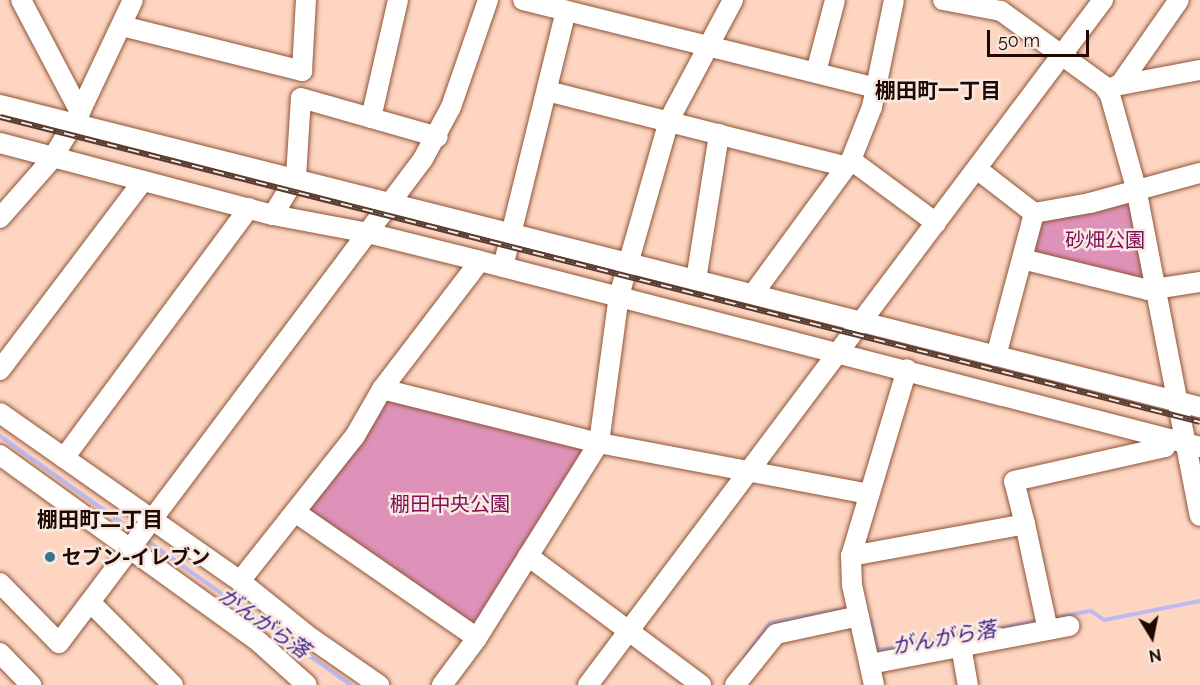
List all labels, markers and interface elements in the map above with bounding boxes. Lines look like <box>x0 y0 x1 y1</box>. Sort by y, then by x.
scale bar <box>990 18 1092 56</box>
text: 50 m <box>998 30 1040 51</box>
district label: 棚田町一丁目 <box>875 78 1001 104</box>
park label: 砂畑公園 <box>1065 228 1145 252</box>
park label: 棚田中央公園 <box>390 492 510 516</box>
district label: 棚田町二丁目 <box>37 507 163 533</box>
place label: セブン-イレブン <box>62 545 210 569</box>
marker: セブン-イレブン <box>43 550 57 564</box>
water label: がんがら落 <box>214 583 314 663</box>
north arrow <box>1122 607 1182 667</box>
water label: がんがら落 <box>890 616 998 660</box>
text: N <box>1148 645 1163 666</box>

